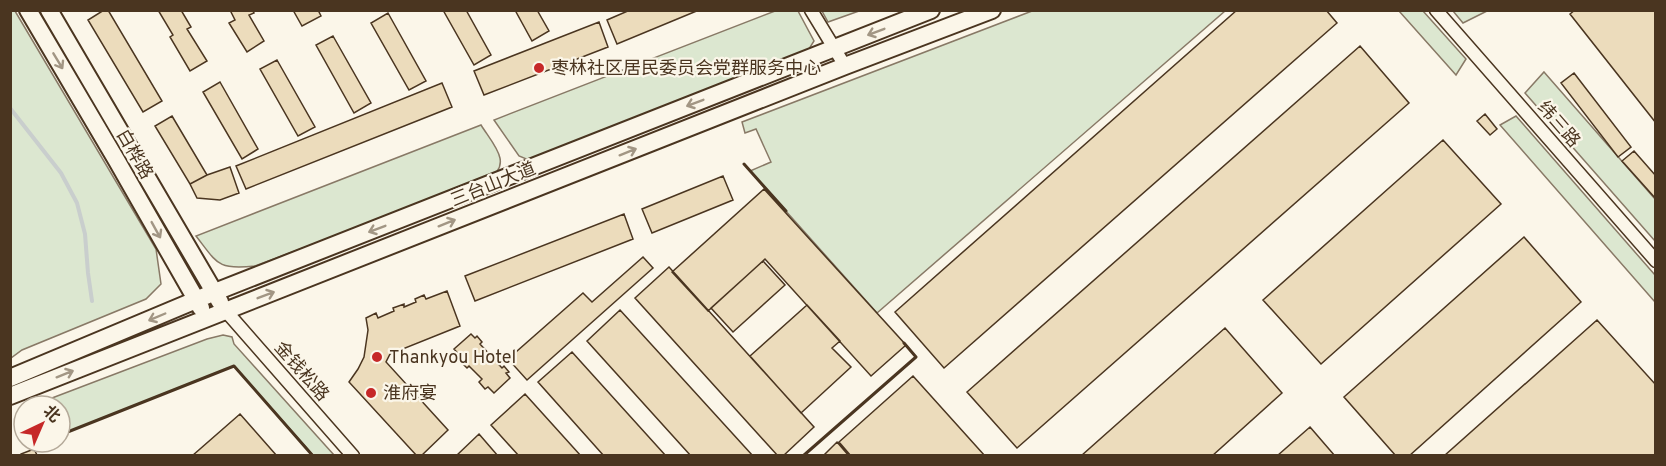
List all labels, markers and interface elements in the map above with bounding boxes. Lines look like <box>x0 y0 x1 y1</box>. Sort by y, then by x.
one-way arrow <box>868 27 886 38</box>
one-way arrow <box>53 52 65 69</box>
place label: 枣林社区居民委员会党群服务中心 <box>551 58 821 81</box>
marker: 枣林社区居民委员会党群服务中心 <box>532 61 546 75</box>
street label: 纬三路 <box>1531 97 1584 153</box>
one-way arrow <box>686 99 705 110</box>
street label: 白桦路 <box>110 126 157 184</box>
one-way arrow <box>619 146 637 157</box>
street label: 三台山大道 <box>448 158 540 213</box>
one-way arrow <box>437 217 456 228</box>
one-way arrow <box>151 220 162 238</box>
one-way arrow <box>368 224 387 235</box>
one-way arrow <box>256 288 274 299</box>
one-way arrow <box>148 312 166 323</box>
street label: 金钱松路 <box>269 337 333 407</box>
place label: Thankyou Hotel <box>389 347 516 370</box>
marker: Thankyou Hotel <box>370 350 384 364</box>
one-way arrow <box>55 368 74 379</box>
place label: 淮府宴 <box>383 383 437 406</box>
marker: 淮府宴 <box>364 386 378 400</box>
north arrow <box>12 394 72 454</box>
text: 北 <box>38 402 64 427</box>

